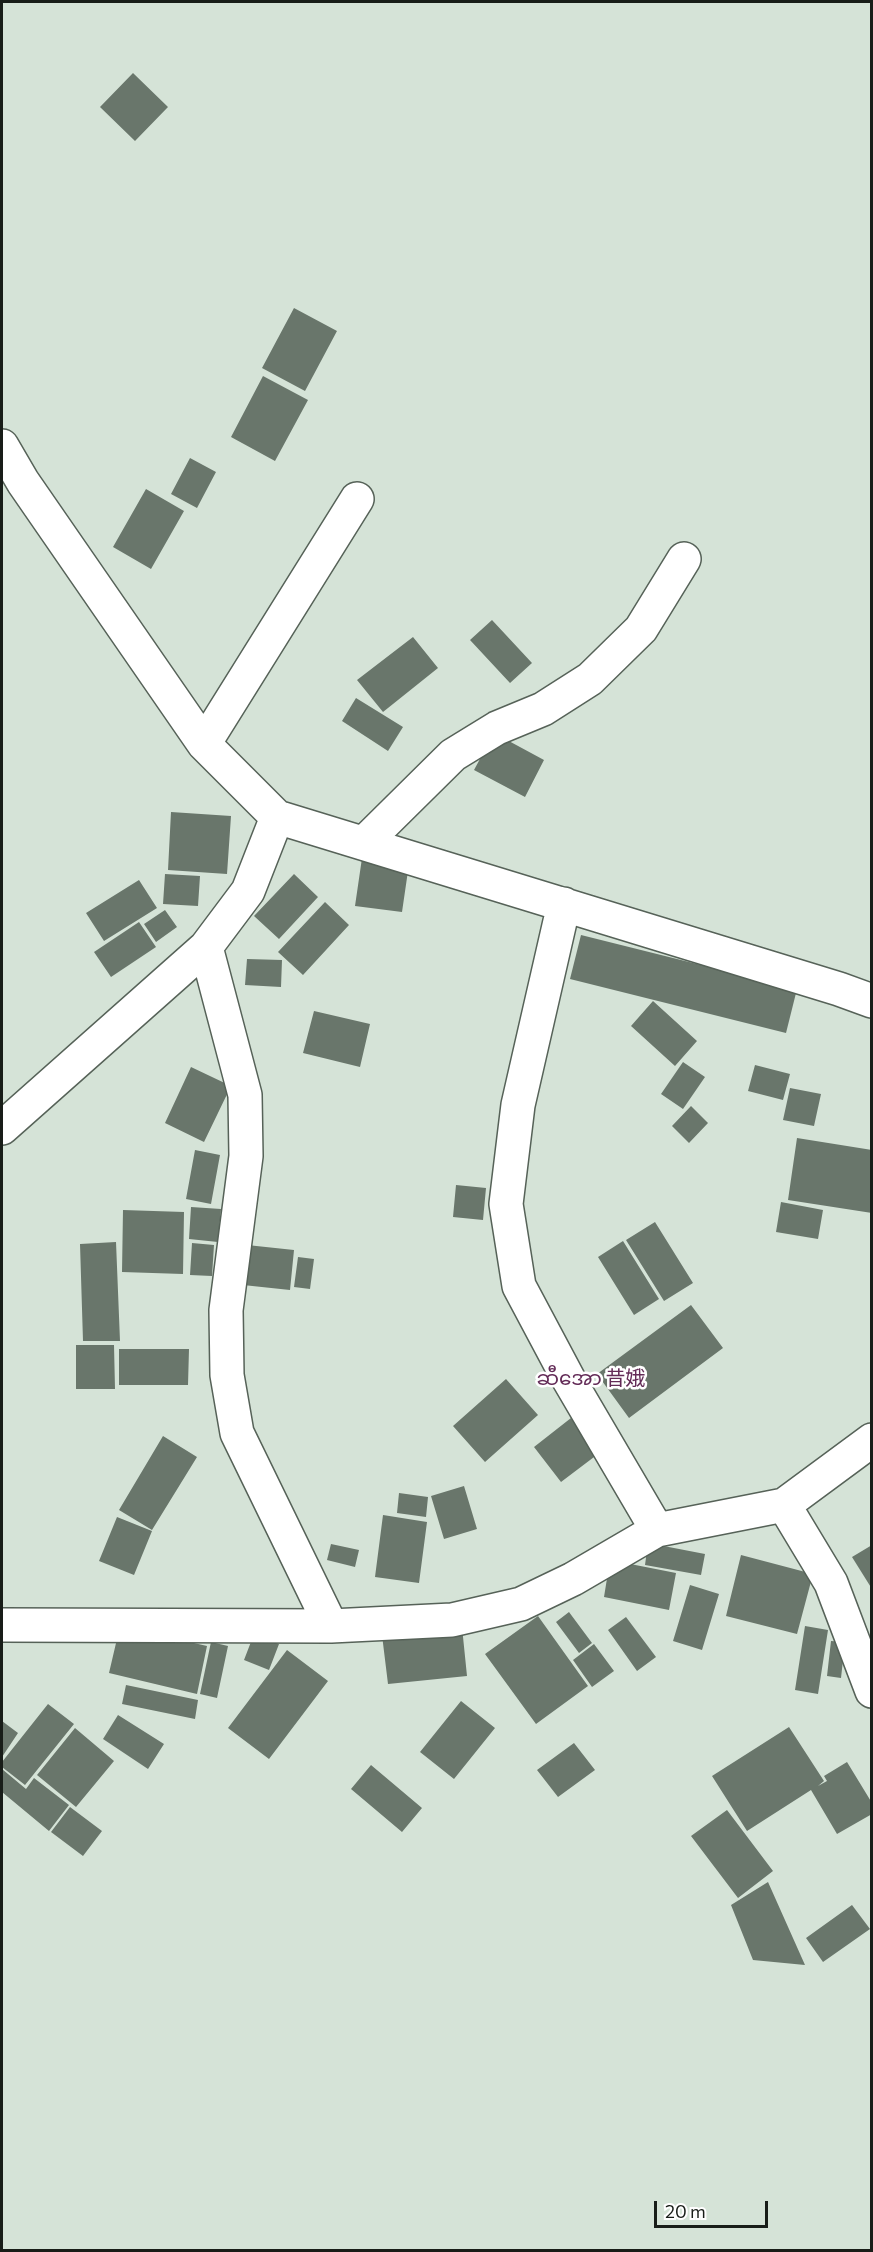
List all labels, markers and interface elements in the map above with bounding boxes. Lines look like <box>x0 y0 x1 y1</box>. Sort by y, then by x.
district label: ဆီအော 昔娥 <box>536 1366 646 1390</box>
scale bar <box>657 2189 771 2227</box>
text: 20 m <box>665 2200 706 2222</box>

